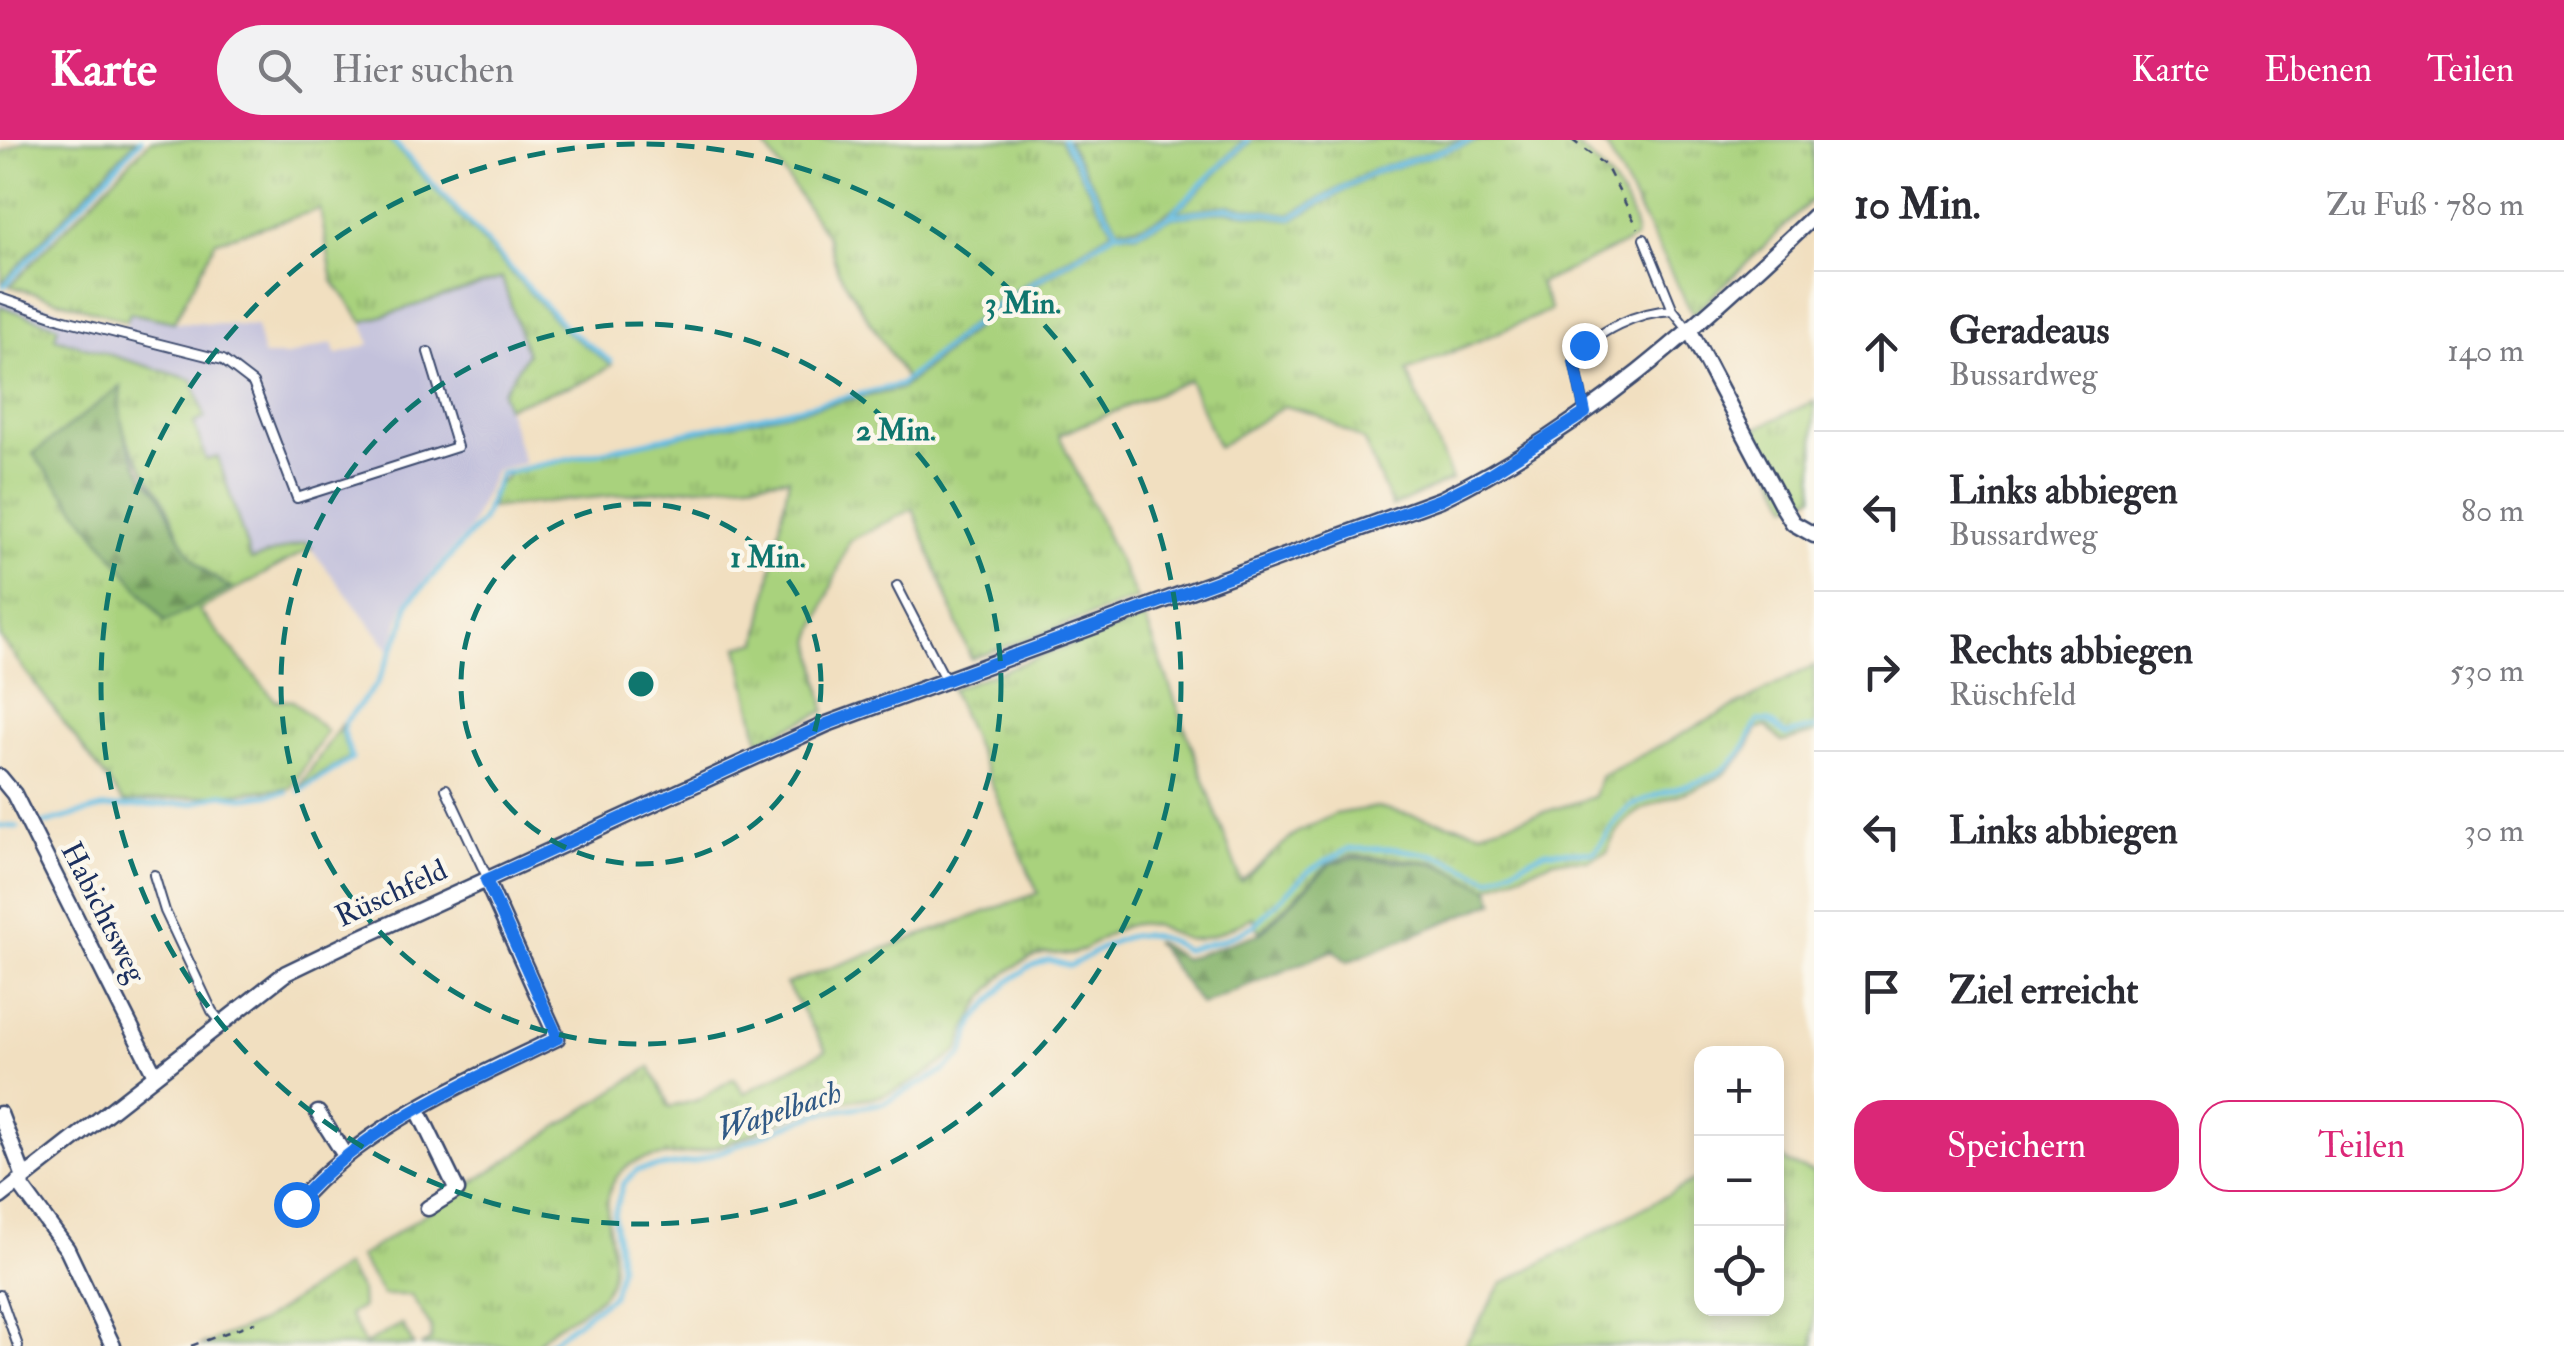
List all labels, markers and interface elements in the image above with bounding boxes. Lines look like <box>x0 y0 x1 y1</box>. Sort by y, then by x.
search box <box>217 25 917 115</box>
text: Karte <box>50 40 157 100</box>
icon: search <box>252 43 307 98</box>
text: Hier suchen <box>332 46 514 94</box>
text: Karte <box>2131 48 2209 92</box>
text: Ebenen <box>2264 48 2372 92</box>
text: Teilen <box>2427 48 2514 92</box>
text: 10 Min. <box>1854 179 1981 231</box>
text: Zu Fuß · 780 m <box>2326 185 2524 225</box>
text: 3 Min. <box>985 285 1061 322</box>
text: Geradeaus <box>1949 307 2110 355</box>
route end <box>1562 323 1608 369</box>
icon: ahead <box>1854 324 1909 379</box>
text: 140 m <box>2447 331 2524 371</box>
text: Bussardweg <box>1949 355 2098 395</box>
text: 2 Min. <box>856 412 936 449</box>
text: Links abbiegen <box>1949 467 2178 515</box>
icon: left <box>1854 484 1909 539</box>
text: 80 m <box>2461 491 2524 531</box>
text: Bussardweg <box>1949 515 2098 555</box>
text: 1 Min. <box>730 539 806 576</box>
text: Rechts abbiegen <box>1949 627 2193 675</box>
icon: right <box>1854 644 1909 699</box>
text: 530 m <box>2450 651 2524 691</box>
centre of rings <box>623 666 659 702</box>
text: Rüschfeld <box>1949 675 2076 715</box>
icon: left <box>1854 804 1909 859</box>
text: Links abbiegen <box>1949 807 2178 855</box>
text: 30 m <box>2464 811 2524 851</box>
street label: Habichtsweg <box>52 836 155 990</box>
street label: Rüschfeld <box>329 851 453 935</box>
icon: arrive <box>1854 964 1909 1019</box>
text: Ziel erreicht <box>1949 967 2138 1015</box>
map controls <box>1694 1046 1784 1316</box>
button: + <box>1694 1046 1784 1136</box>
water label: Wapelbach <box>712 1072 847 1150</box>
button: Speichern <box>1854 1100 2179 1192</box>
button: Teilen <box>2199 1100 2524 1192</box>
button: − <box>1694 1136 1784 1226</box>
route start <box>274 1182 320 1228</box>
button: locate <box>1694 1226 1784 1316</box>

